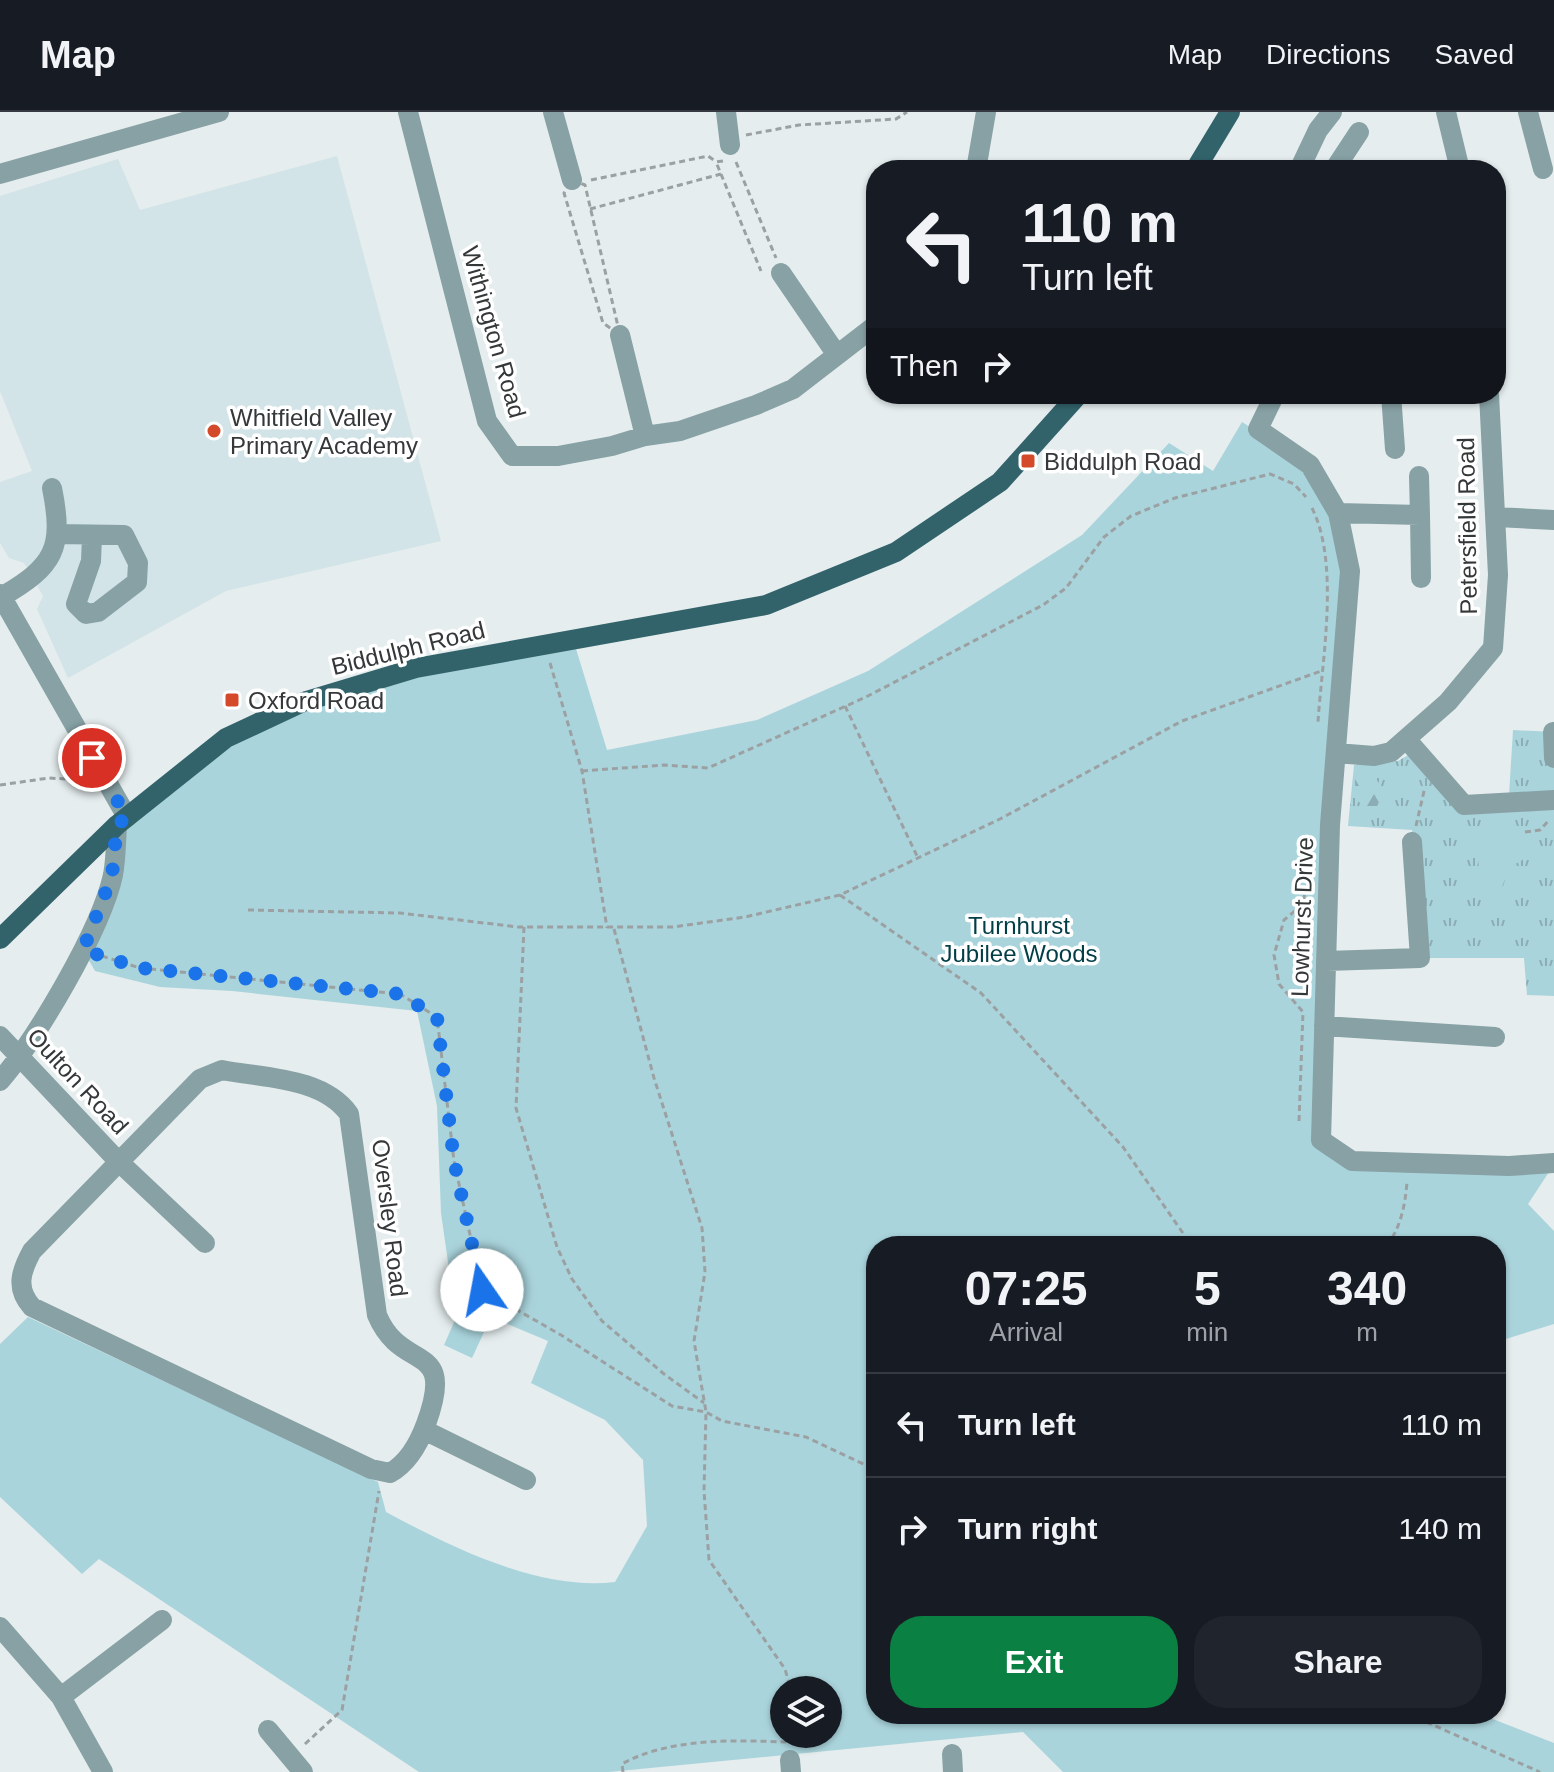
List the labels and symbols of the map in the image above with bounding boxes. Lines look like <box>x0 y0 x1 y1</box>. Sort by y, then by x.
street label: Withington Road <box>457 243 531 421</box>
place label: Whitfield Valley Primary Academy <box>230 404 418 459</box>
marker: Whitfield Valley Primary Academy <box>205 422 223 440</box>
street label: Petersfield Road <box>1452 437 1482 615</box>
place label: Biddulph Road <box>1044 448 1201 475</box>
marker: Biddulph Road <box>1019 452 1037 470</box>
street label: Biddulph Road <box>328 616 488 680</box>
place label: Oxford Road <box>248 687 384 714</box>
marker: Oxford Road <box>223 691 241 709</box>
pin <box>58 724 126 792</box>
street label: Lowhurst Drive <box>1286 837 1318 997</box>
park label: Turnhurst Jubilee Woods <box>941 912 1097 967</box>
street label: Oulton Road <box>22 1023 134 1139</box>
street label: Oversley Road <box>367 1138 413 1298</box>
position arrow <box>440 1248 524 1332</box>

